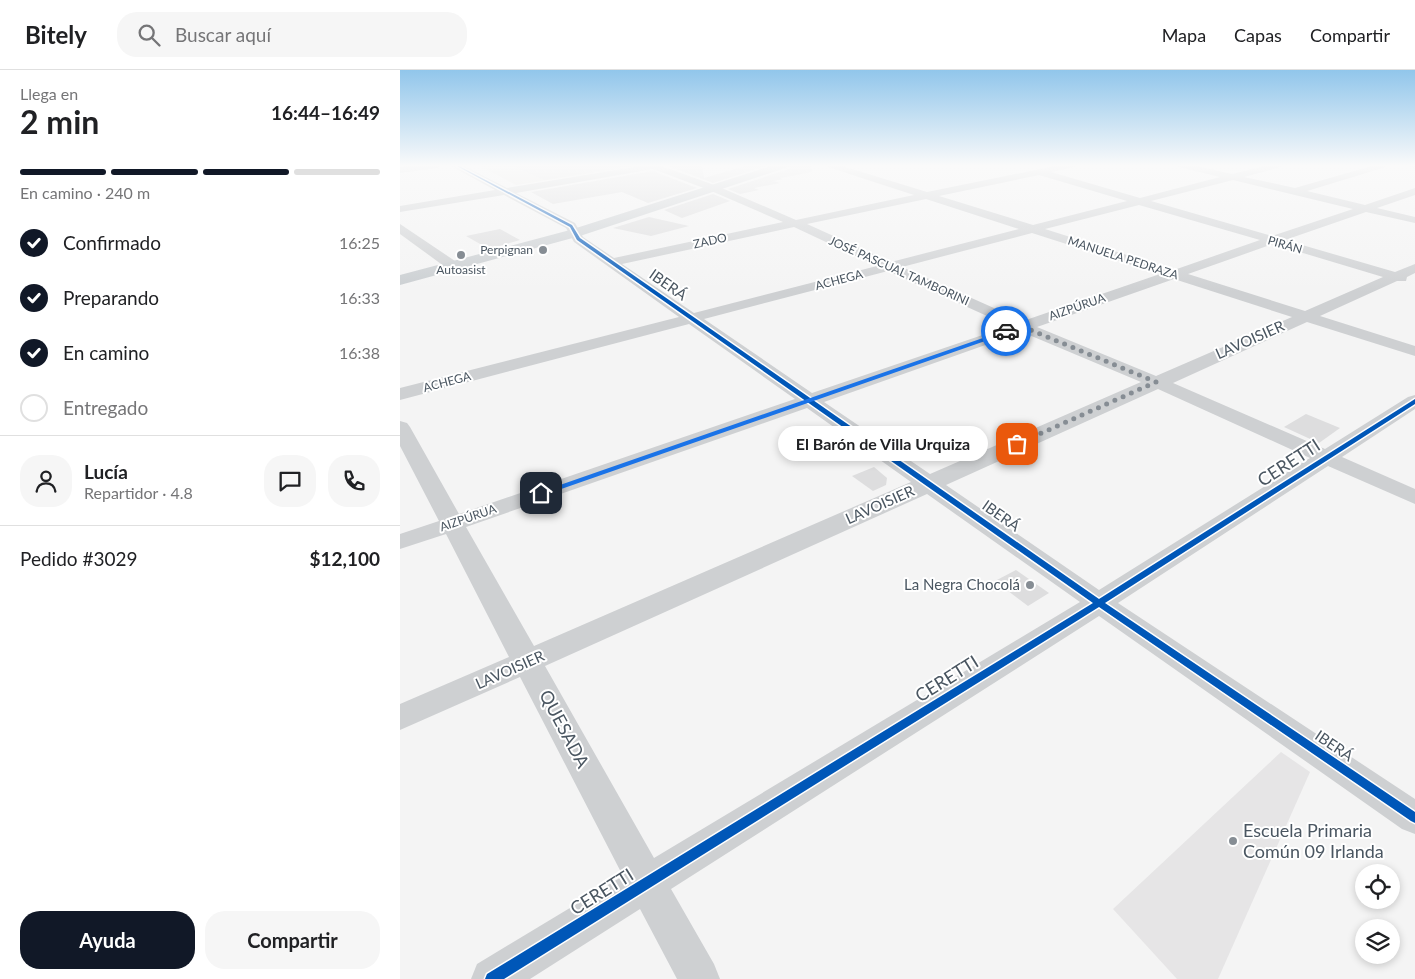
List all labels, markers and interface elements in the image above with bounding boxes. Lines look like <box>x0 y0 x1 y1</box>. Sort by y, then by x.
search box <box>117 12 467 57</box>
text: Bitely <box>25 20 87 49</box>
icon: search <box>135 21 163 49</box>
text: Buscar aquí <box>175 23 271 46</box>
text: Mapa <box>1162 24 1206 46</box>
text: Capas <box>1234 24 1282 46</box>
text: Compartir <box>1310 24 1390 46</box>
text: Llega en <box>20 84 78 103</box>
text: 16:44–16:49 <box>271 101 380 124</box>
text: 2 min <box>20 102 99 141</box>
text: En camino · 240 m <box>20 183 150 202</box>
icon: check <box>20 229 48 257</box>
street label: ZADO <box>692 230 729 251</box>
text: Confirmado <box>63 231 161 254</box>
street label: PIRÁN <box>1266 232 1304 257</box>
text: 16:25 <box>339 233 380 252</box>
street label: JOSÉ PASCUAL TAMBORINI <box>827 233 972 308</box>
street label: MANUELA PEDRAZA <box>1066 233 1181 283</box>
place label: Perpignan <box>480 242 533 257</box>
marker: Perpignan <box>537 244 549 256</box>
marker: Autoasist <box>455 249 467 261</box>
place label: Autoasist <box>436 262 486 277</box>
street label: IBERÁ <box>646 265 692 304</box>
street label: ACHEGA <box>813 266 865 293</box>
icon: check <box>20 284 48 312</box>
text: Preparando <box>63 286 159 309</box>
text: 16:33 <box>339 288 380 307</box>
street label: AIZPÚRUA <box>1047 290 1108 323</box>
courier <box>981 306 1031 356</box>
street label: LAVOISIER <box>1212 316 1287 362</box>
icon: car <box>992 317 1020 345</box>
icon: check <box>20 339 48 367</box>
text: En camino <box>63 341 149 364</box>
text: 16:38 <box>339 343 380 362</box>
street label: ACHEGA <box>421 368 473 395</box>
text: Entregado <box>63 396 148 419</box>
pin <box>996 423 1038 465</box>
callout: El Barón de Villa Urquiza <box>777 426 987 462</box>
icon: bag <box>1003 430 1031 458</box>
text: El Barón de Villa Urquiza <box>796 434 970 453</box>
street label: CERETTI <box>1253 434 1324 491</box>
button: person <box>20 455 72 507</box>
button: chat <box>264 455 316 507</box>
button: phone <box>328 455 380 507</box>
text: Lucía <box>84 460 128 483</box>
pin <box>520 472 562 514</box>
icon: home <box>527 479 555 507</box>
street label: LAVOISIER <box>842 481 917 527</box>
text: Repartidor · 4.8 <box>84 483 193 502</box>
street label: IBERÁ <box>979 496 1025 535</box>
street label: AIZPÚRUA <box>438 501 499 534</box>
text: Pedido #3029 <box>20 547 138 570</box>
text: $12,100 <box>309 547 380 570</box>
place label: La Negra Chocolá <box>904 575 1020 593</box>
marker: La Negra Chocolá <box>1024 579 1036 591</box>
street label: LAVOISIER <box>472 646 547 692</box>
street label: CERETTI <box>911 650 982 706</box>
street label: QUESADA <box>535 686 595 772</box>
street label: IBERÁ <box>1312 726 1358 765</box>
place label: Escuela Primaria Común 09 Irlanda <box>1243 819 1384 862</box>
marker: Escuela Primaria Común 09 Irlanda <box>1227 835 1239 847</box>
street label: CERETTI <box>566 863 637 919</box>
map controls <box>1355 864 1400 964</box>
button: locate <box>1355 864 1400 909</box>
button: Ayuda <box>20 911 195 969</box>
button: Compartir <box>205 911 380 969</box>
button: layers <box>1355 919 1400 964</box>

